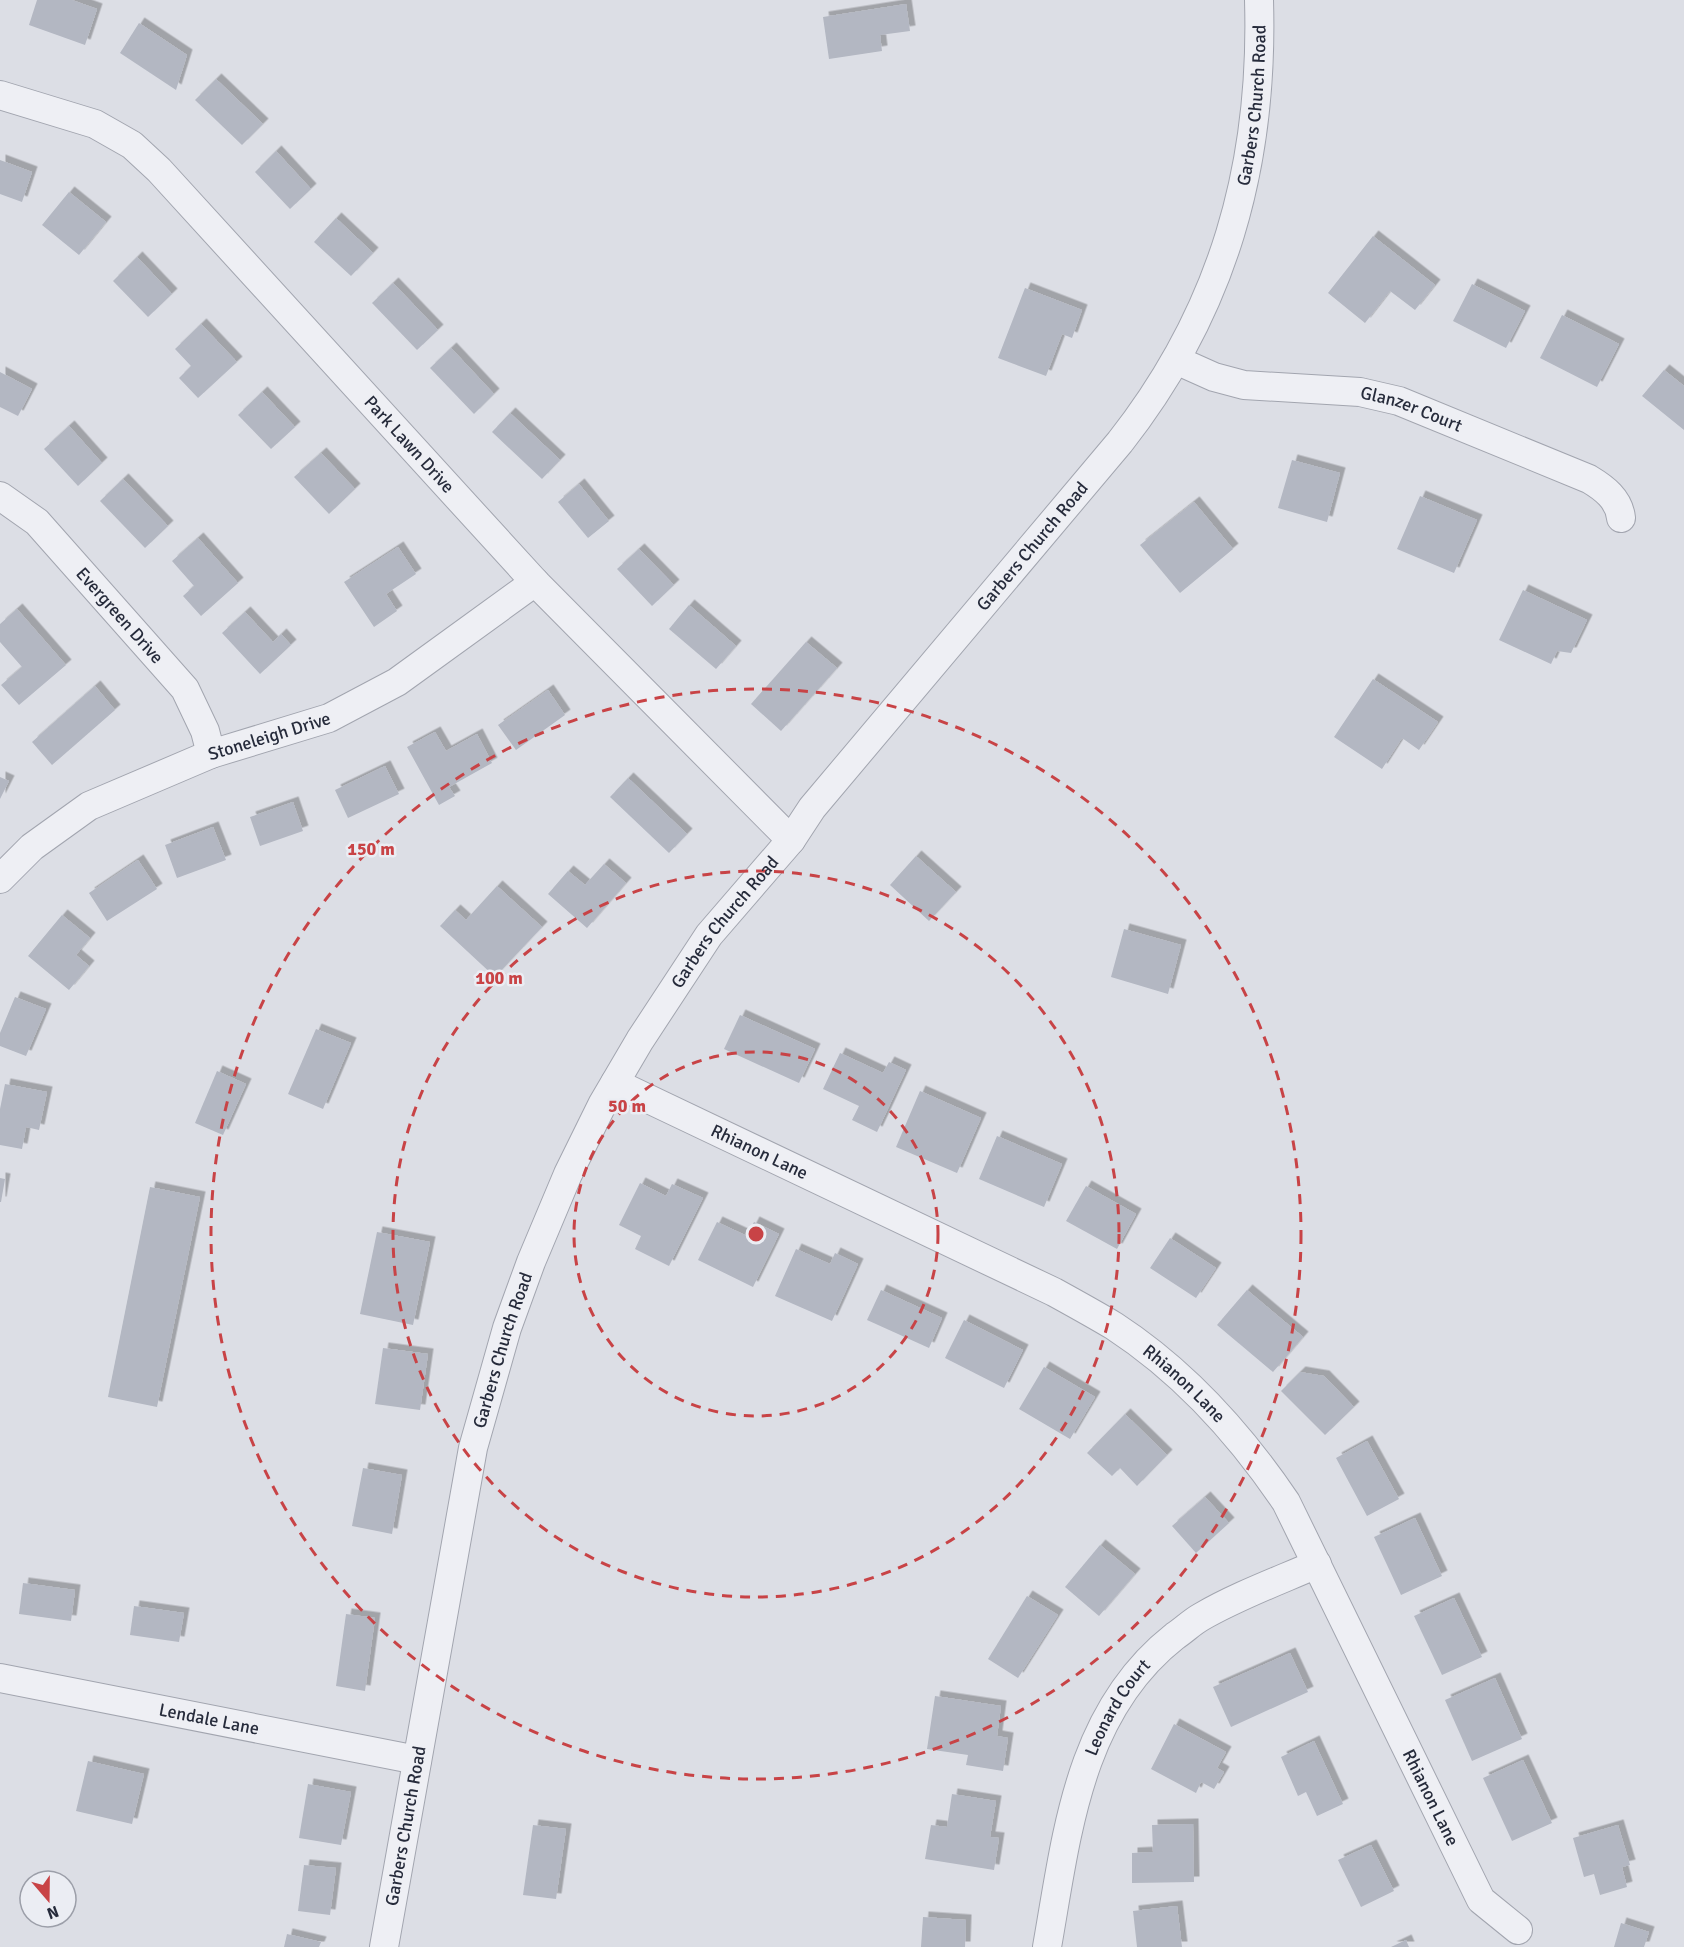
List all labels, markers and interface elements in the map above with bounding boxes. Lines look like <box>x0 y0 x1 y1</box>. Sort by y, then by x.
street label: Garbers Church Road <box>1232 25 1270 188</box>
street label: Glanzer Court <box>1358 381 1465 437</box>
street label: Park Lawn Drive <box>359 391 459 497</box>
street label: Garbers Church Road <box>972 477 1093 615</box>
street label: Evergreen Drive <box>71 563 168 668</box>
street label: Stoneleigh Drive <box>205 707 333 765</box>
text: 150 m <box>347 838 395 860</box>
street label: Garbers Church Road <box>666 851 783 992</box>
text: 100 m <box>475 967 523 989</box>
text: 50 m <box>608 1095 646 1117</box>
street label: Rhianon Lane <box>707 1119 812 1184</box>
centre of rings <box>746 1224 766 1244</box>
street label: Garbers Church Road <box>468 1269 537 1431</box>
street label: Rhianon Lane <box>1139 1340 1230 1427</box>
street label: Leonard Court <box>1080 1654 1155 1759</box>
street label: Lendale Lane <box>157 1698 261 1740</box>
street label: Garbers Church Road <box>381 1744 431 1908</box>
street label: Rhianon Lane <box>1398 1746 1464 1849</box>
north arrow <box>18 1869 78 1929</box>
text: N <box>44 1901 61 1923</box>

